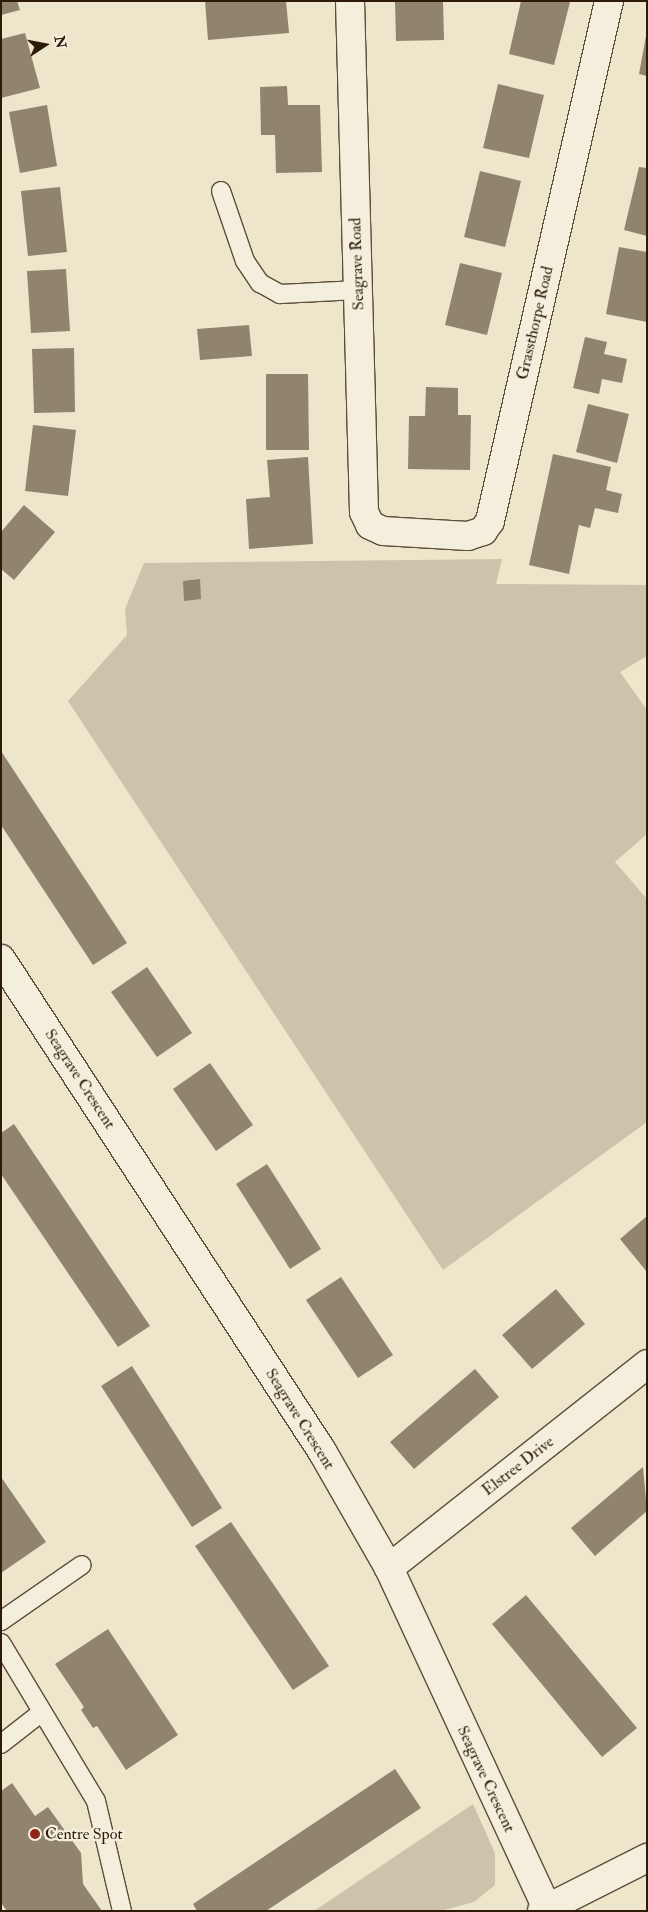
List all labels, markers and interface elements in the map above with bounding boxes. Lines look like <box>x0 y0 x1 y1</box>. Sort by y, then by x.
north arrow <box>20 20 70 70</box>
text: N <box>51 34 70 50</box>
street label: Seagrave Road <box>346 217 368 311</box>
street label: Grassthorpe Road <box>513 264 557 382</box>
street label: Seagrave Crescent <box>41 1025 119 1133</box>
street label: Seagrave Crescent <box>261 1365 339 1473</box>
street label: Elstree Drive <box>478 1432 558 1500</box>
street label: Seagrave Crescent <box>453 1723 519 1835</box>
place label: Centre Spot <box>45 1824 123 1844</box>
marker: Centre Spot <box>29 1828 41 1840</box>

